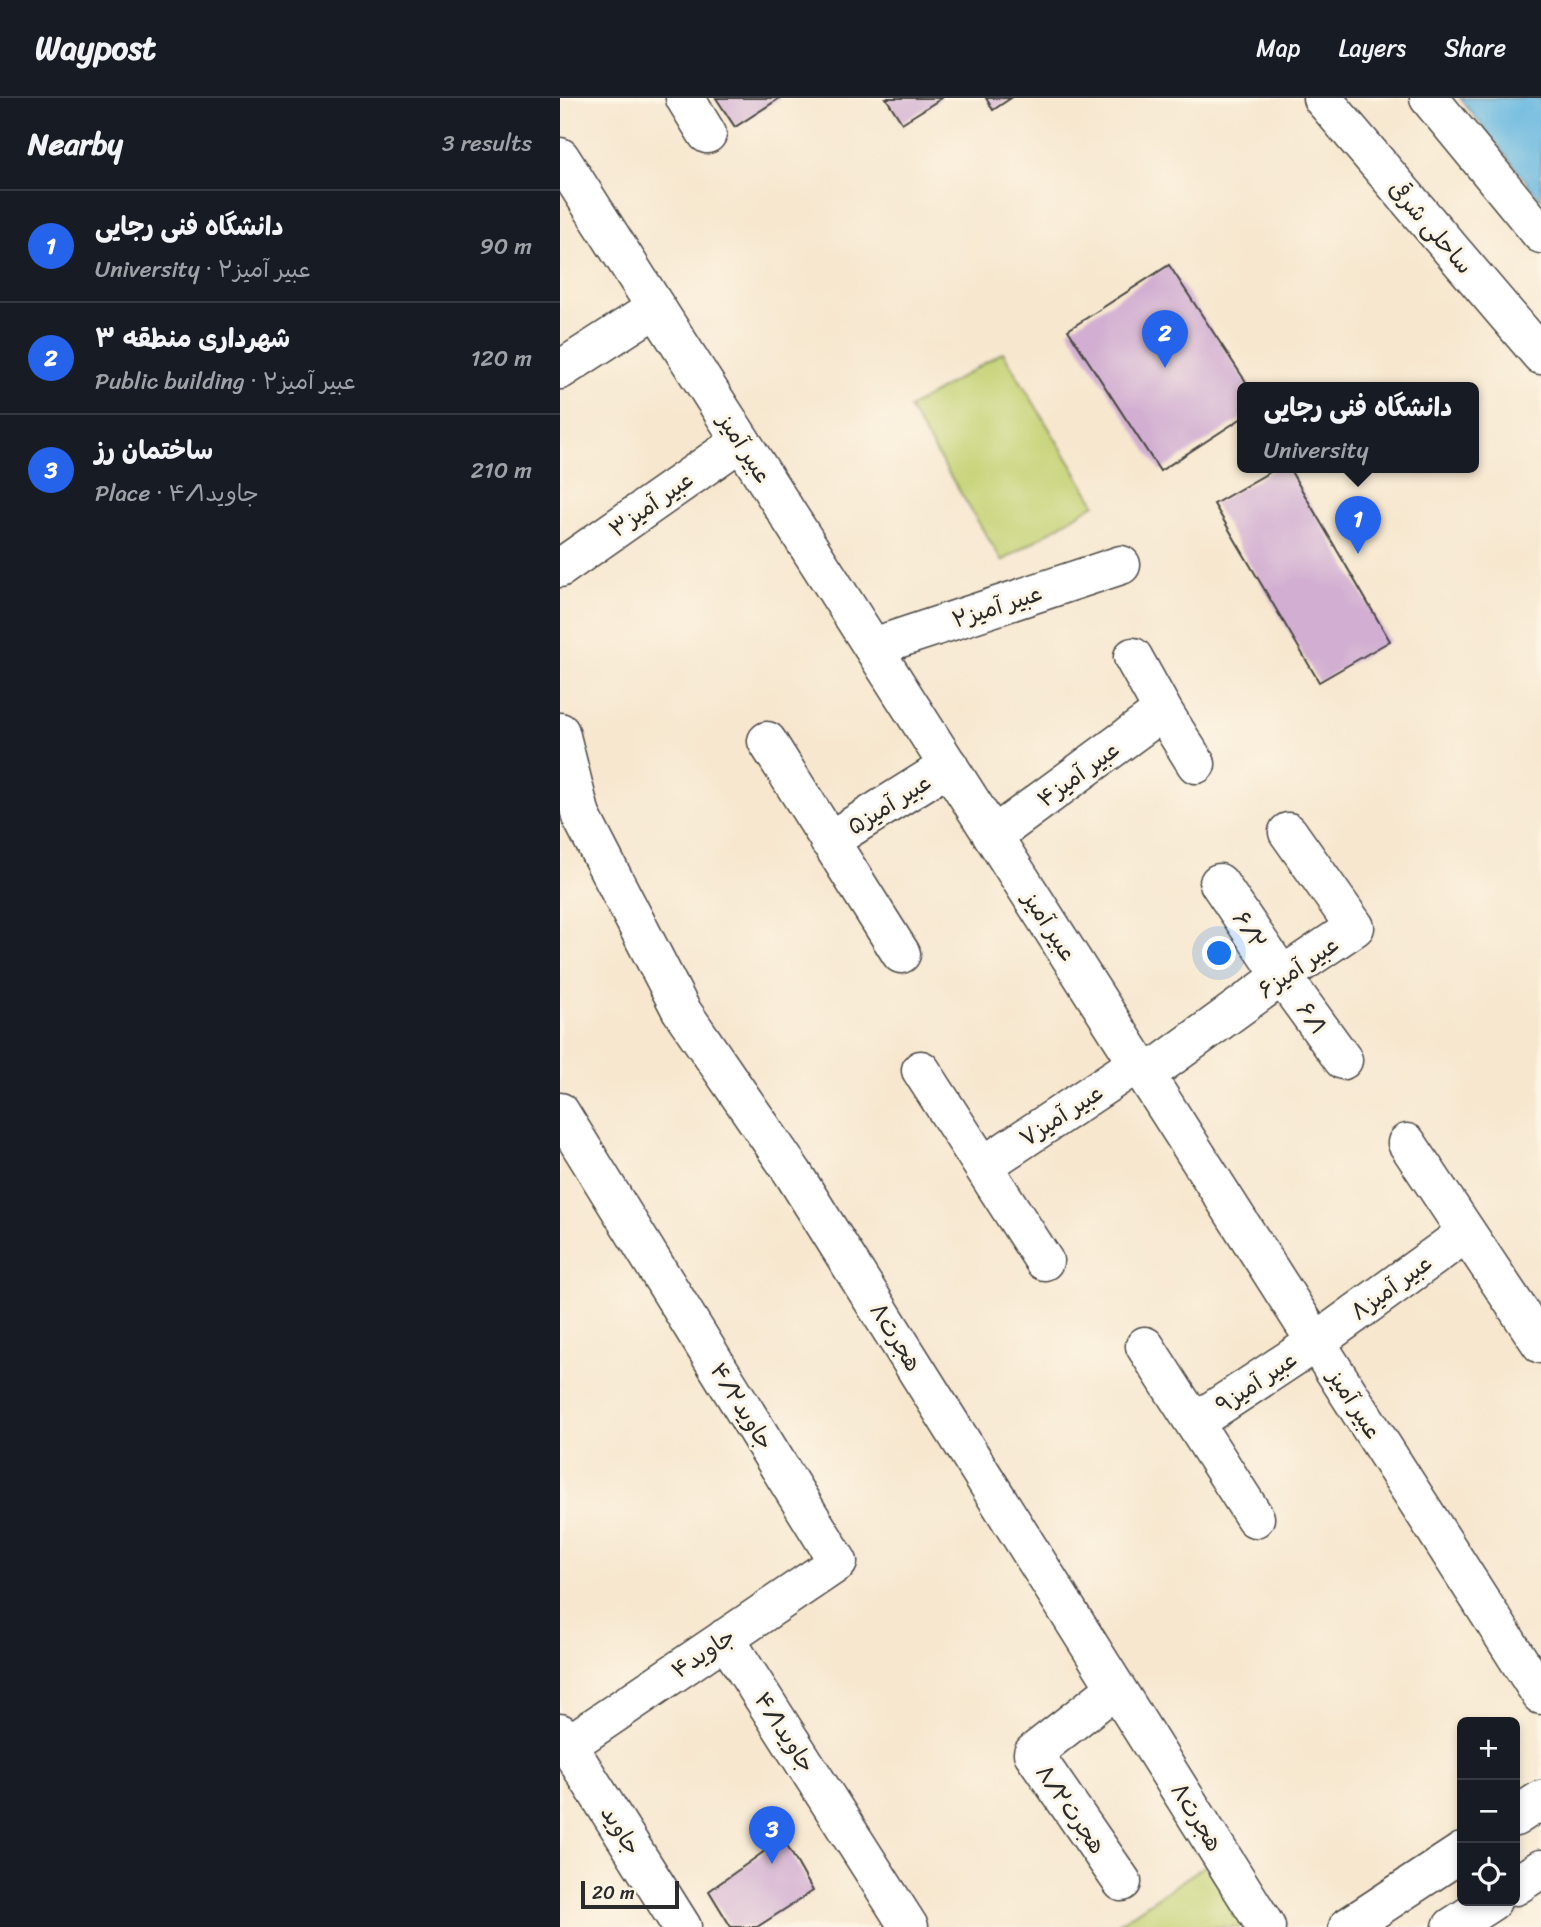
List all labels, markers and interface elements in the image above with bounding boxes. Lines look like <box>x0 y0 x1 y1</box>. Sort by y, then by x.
text: Waypost <box>35 19 156 77</box>
text: Map <box>1256 27 1301 69</box>
text: Layers <box>1339 27 1406 69</box>
text: Share <box>1444 27 1506 69</box>
text: Nearby <box>28 117 123 171</box>
text: 3 results <box>442 123 532 164</box>
street label: ساحلی شرقی <box>1378 171 1484 284</box>
text: دانشگاه فنی رجایی <box>95 203 283 249</box>
text: 1 <box>46 226 56 267</box>
text: 90 m <box>480 226 532 267</box>
text: University · ۲عبیر آمیز <box>95 249 311 290</box>
pin: 2 <box>1142 310 1188 368</box>
text: شهرداری منطقه ۳ <box>95 315 290 361</box>
text: 2 <box>44 338 58 379</box>
text: 120 m <box>471 338 532 379</box>
text: Public building · ۲عبیر آمیز <box>95 361 356 402</box>
popup <box>1237 382 1479 473</box>
text: دانشگاه فنی رجایی <box>1264 384 1452 430</box>
street label: عبیر آمیز <box>705 403 783 492</box>
text: ساختمان رز <box>95 427 213 473</box>
text: University <box>1264 430 1368 471</box>
text: 3 <box>45 450 57 491</box>
text: 210 m <box>471 450 532 491</box>
street label: ۳عبیر آمیز <box>600 460 702 549</box>
text: Place · ۴/۱جاوید <box>95 473 259 514</box>
pin: 1 <box>1335 496 1381 554</box>
street label: ۲عبیر آمیز <box>947 573 1048 640</box>
street label: ۴عبیر آمیز <box>1028 730 1129 819</box>
street label: ۵عبیر آمیز <box>839 762 940 847</box>
street label: عبیر آمیز <box>1010 881 1088 970</box>
street label: ۶/۲ <box>1221 902 1278 959</box>
street label: ۶عبیر آمیز <box>1249 925 1348 1010</box>
your location <box>1202 936 1236 970</box>
street label: ۶/۱ <box>1285 993 1338 1044</box>
street label: ۷عبیر آمیز <box>1011 1073 1112 1158</box>
street label: ۸عبیر آمیز <box>1341 1243 1441 1331</box>
street label: هجرت۸ <box>858 1294 933 1380</box>
street label: عبیر آمیز۹ <box>1207 1340 1306 1425</box>
street label: ۴/۲جاوید <box>698 1354 785 1458</box>
street label: عبیر آمیز <box>1315 1359 1393 1448</box>
street label: ۴جاوید <box>663 1617 744 1690</box>
street label: ۴/۱جاوید <box>743 1683 826 1781</box>
map controls <box>1457 1717 1520 1906</box>
button: + <box>1457 1717 1520 1780</box>
street label: هجرت۸/۲ <box>1024 1755 1117 1863</box>
street label: هجرت۸ <box>1159 1774 1234 1860</box>
button: − <box>1457 1780 1520 1843</box>
street label: جاوید <box>589 1797 652 1864</box>
pin: 3 <box>749 1806 795 1864</box>
button: locate <box>1457 1843 1520 1906</box>
text: 20 m <box>592 1876 635 1909</box>
scale bar <box>581 1878 679 1910</box>

